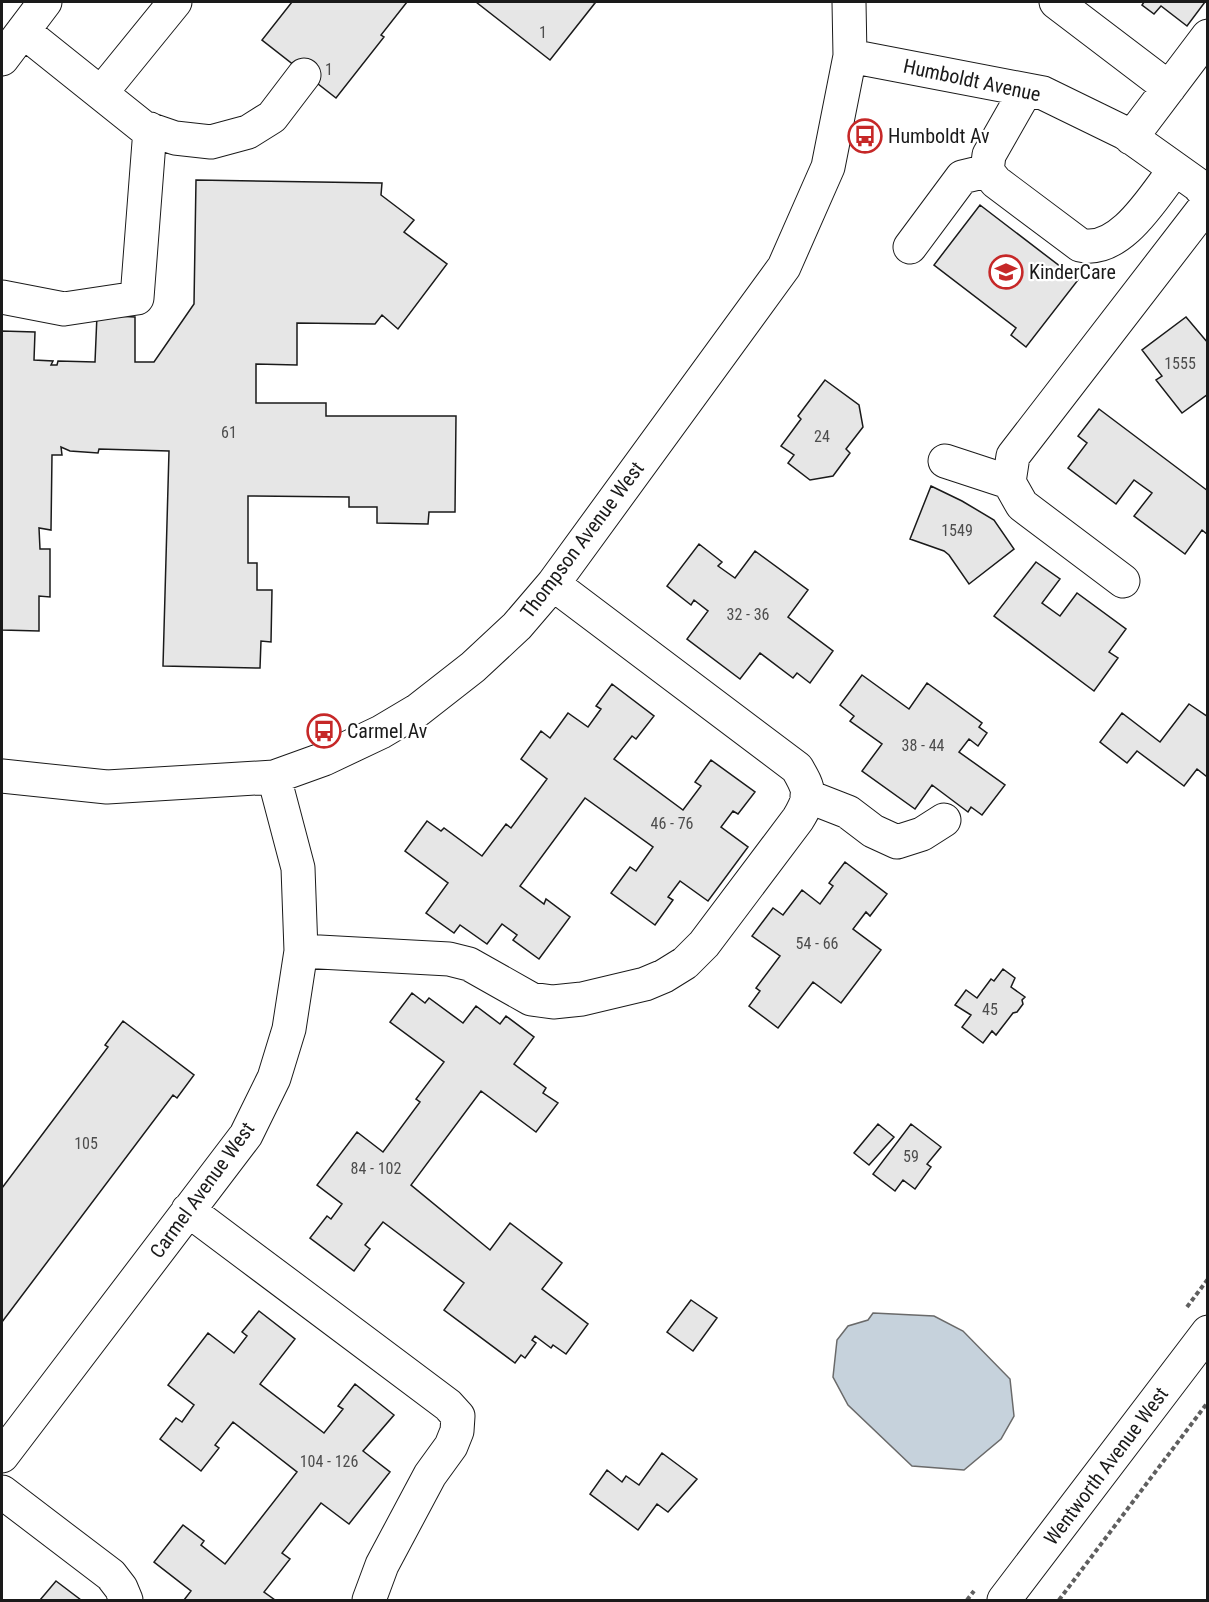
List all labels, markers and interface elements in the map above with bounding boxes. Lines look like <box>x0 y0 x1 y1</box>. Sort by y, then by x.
house number: 1 <box>539 23 547 42</box>
street label: Humboldt Avenue <box>901 54 1043 106</box>
house number: 1 <box>325 60 333 79</box>
bus stop icon: Humboldt Av <box>847 118 883 154</box>
place label: Humboldt Av <box>888 124 990 148</box>
school or university icon: KinderCare <box>988 254 1024 290</box>
place label: KinderCare <box>1029 260 1116 284</box>
house number: 1555 <box>1164 354 1196 373</box>
house number: 61 <box>221 423 237 442</box>
house number: 24 <box>814 427 830 446</box>
street label: Thompson Avenue West <box>515 457 649 623</box>
house number: 1549 <box>941 521 973 540</box>
house number: 32 - 36 <box>727 605 770 624</box>
bus stop icon: Carmel Av <box>306 713 342 749</box>
place label: Carmel Av <box>347 719 428 743</box>
house number: 38 - 44 <box>902 736 945 755</box>
house number: 46 - 76 <box>651 814 694 833</box>
house number: 54 - 66 <box>796 934 839 953</box>
house number: 45 <box>982 1000 998 1019</box>
street label: Carmel Avenue West <box>145 1117 259 1263</box>
house number: 105 <box>74 1134 98 1153</box>
house number: 59 <box>903 1147 919 1166</box>
house number: 84 - 102 <box>351 1159 402 1178</box>
street label: Wentworth Avenue West <box>1039 1382 1173 1550</box>
house number: 104 - 126 <box>300 1452 358 1471</box>

